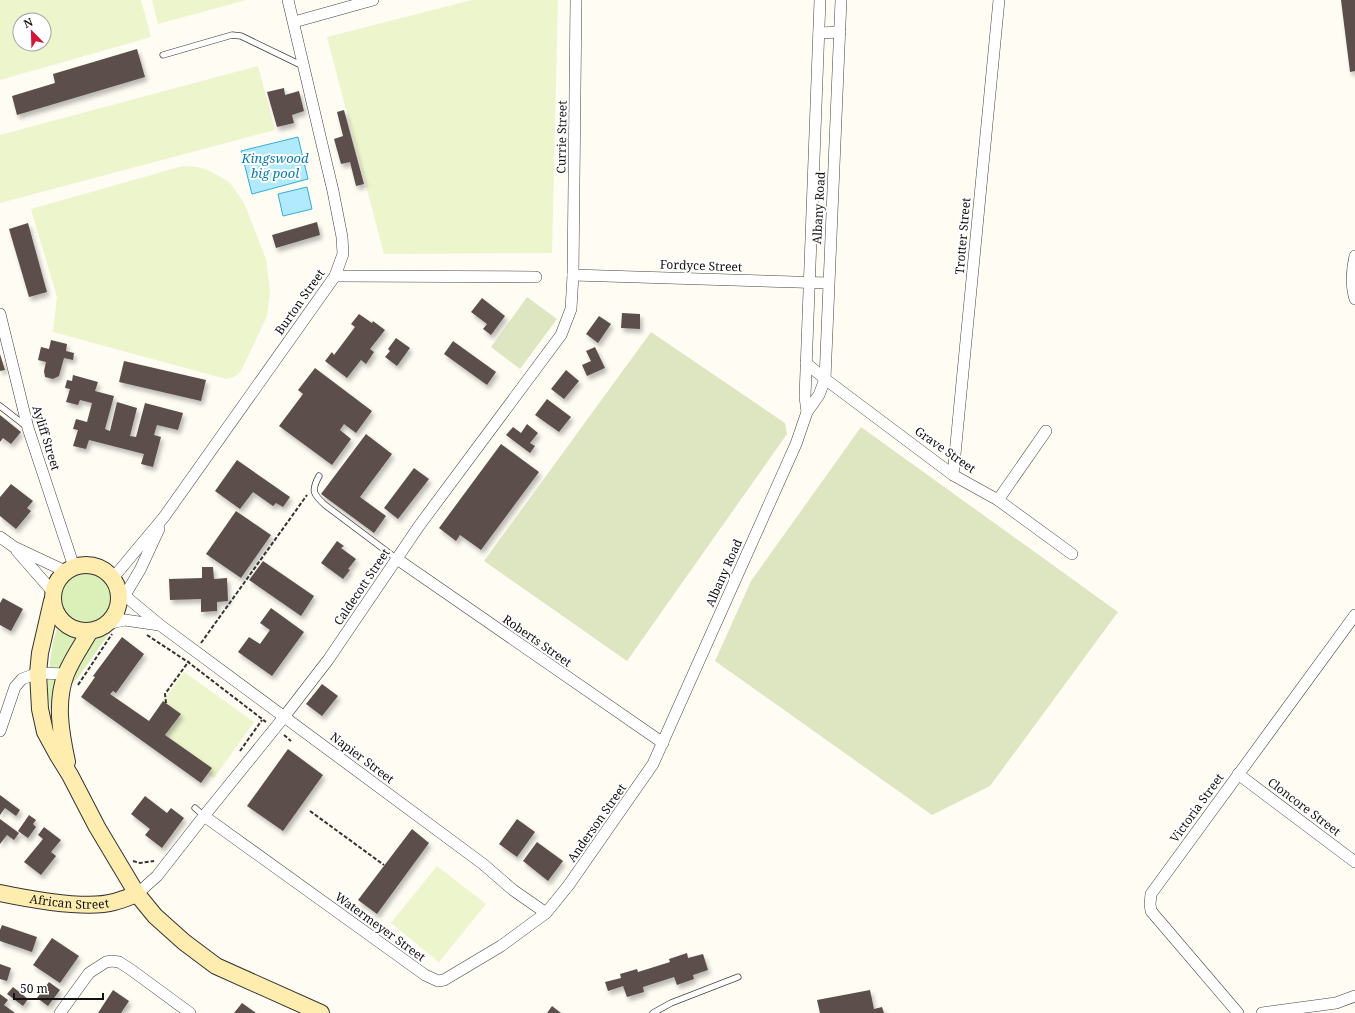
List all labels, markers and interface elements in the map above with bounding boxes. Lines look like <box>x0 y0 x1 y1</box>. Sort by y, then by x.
north arrow <box>12 12 52 52</box>
text: N <box>21 14 35 31</box>
street label: Currie Street <box>552 100 571 174</box>
water label: Kingswood big pool <box>240 149 309 182</box>
street label: Albany Road <box>808 171 829 245</box>
street label: Trotter Street <box>951 197 974 275</box>
street label: Fordyce Street <box>660 256 742 275</box>
street label: Burton Street <box>271 265 329 338</box>
street label: Ayliff Street <box>29 403 64 473</box>
street label: Grave Street <box>911 422 979 477</box>
street label: Albany Road <box>701 536 746 609</box>
street label: Caldecott Street <box>330 545 394 629</box>
street label: Roberts Street <box>499 611 575 671</box>
street label: Napier Street <box>327 728 398 787</box>
street label: Victoria Street <box>1166 770 1228 846</box>
street label: Cloncore Street <box>1264 774 1344 840</box>
street label: Anderson Street <box>563 780 630 865</box>
street label: Watermeyer Street <box>332 888 429 965</box>
street label: African Street <box>28 890 110 913</box>
scale bar <box>14 975 103 1001</box>
text: 50 m <box>20 980 48 997</box>

